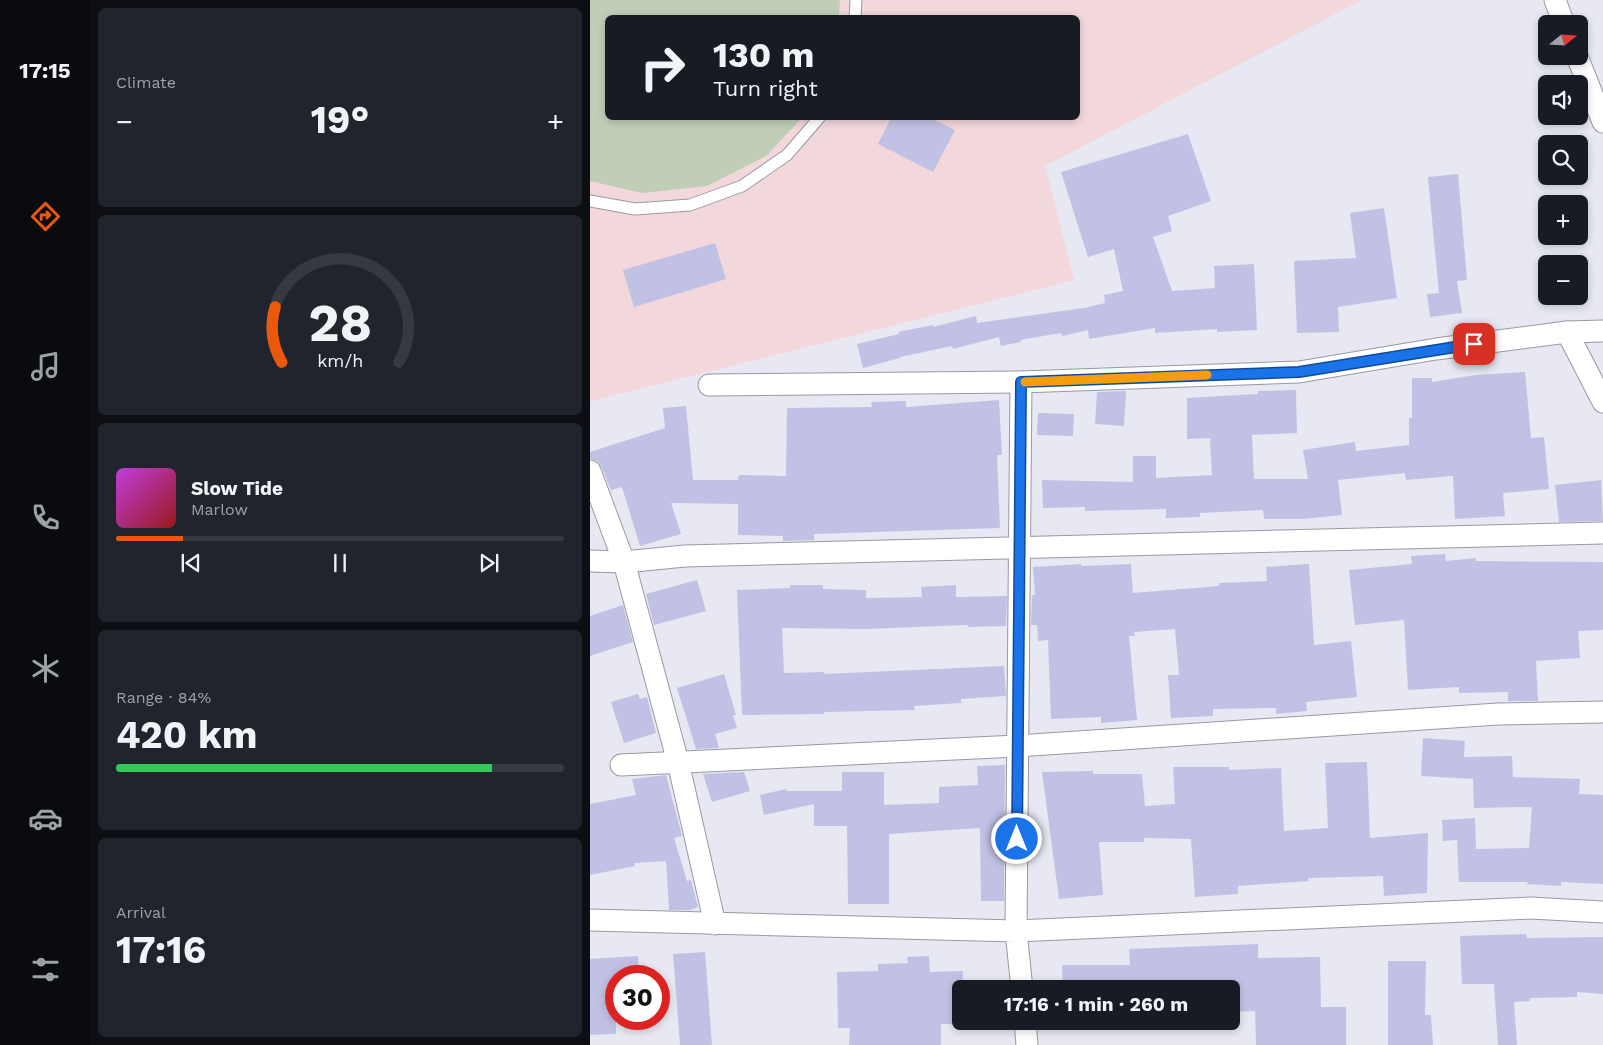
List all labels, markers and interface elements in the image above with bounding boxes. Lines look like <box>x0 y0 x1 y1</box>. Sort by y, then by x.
north arrow <box>1538 15 1588 65</box>
map controls <box>1538 15 1588 305</box>
text: 130 m <box>713 34 814 76</box>
icon: right <box>630 35 695 100</box>
text: 17:15 <box>19 58 71 83</box>
text: Climate <box>116 73 176 92</box>
button: sound <box>1538 75 1588 125</box>
text: Turn right <box>713 76 818 101</box>
text: 19° <box>311 98 369 142</box>
text: − <box>116 105 133 138</box>
text: + <box>547 105 564 138</box>
button: search <box>1538 135 1588 185</box>
button: + <box>1538 195 1588 245</box>
icon: directions <box>28 199 63 234</box>
button: − <box>1538 255 1588 305</box>
text: 28 <box>308 293 372 354</box>
pin <box>1453 323 1495 365</box>
icon: arrive <box>1460 330 1488 358</box>
icon: music <box>28 349 63 384</box>
text: km/h <box>317 350 363 371</box>
text: Slow Tide <box>191 477 283 500</box>
icon: phone <box>28 500 63 535</box>
text: Marlow <box>191 500 248 519</box>
icon: previous <box>177 549 205 577</box>
icon: pause <box>326 549 354 577</box>
icon: next <box>475 549 503 577</box>
icon: climate <box>28 651 63 686</box>
text: Range · 84% <box>116 688 211 707</box>
text: 420 km <box>116 713 257 757</box>
icon: car <box>28 801 63 836</box>
position arrow <box>990 812 1042 864</box>
text: Arrival <box>116 903 166 922</box>
text: 17:16 <box>116 928 206 972</box>
icon: filters <box>28 952 63 987</box>
speed limit sign: 30 <box>605 965 670 1030</box>
text: 17:16 · 1 min · 260 m <box>1004 993 1188 1016</box>

